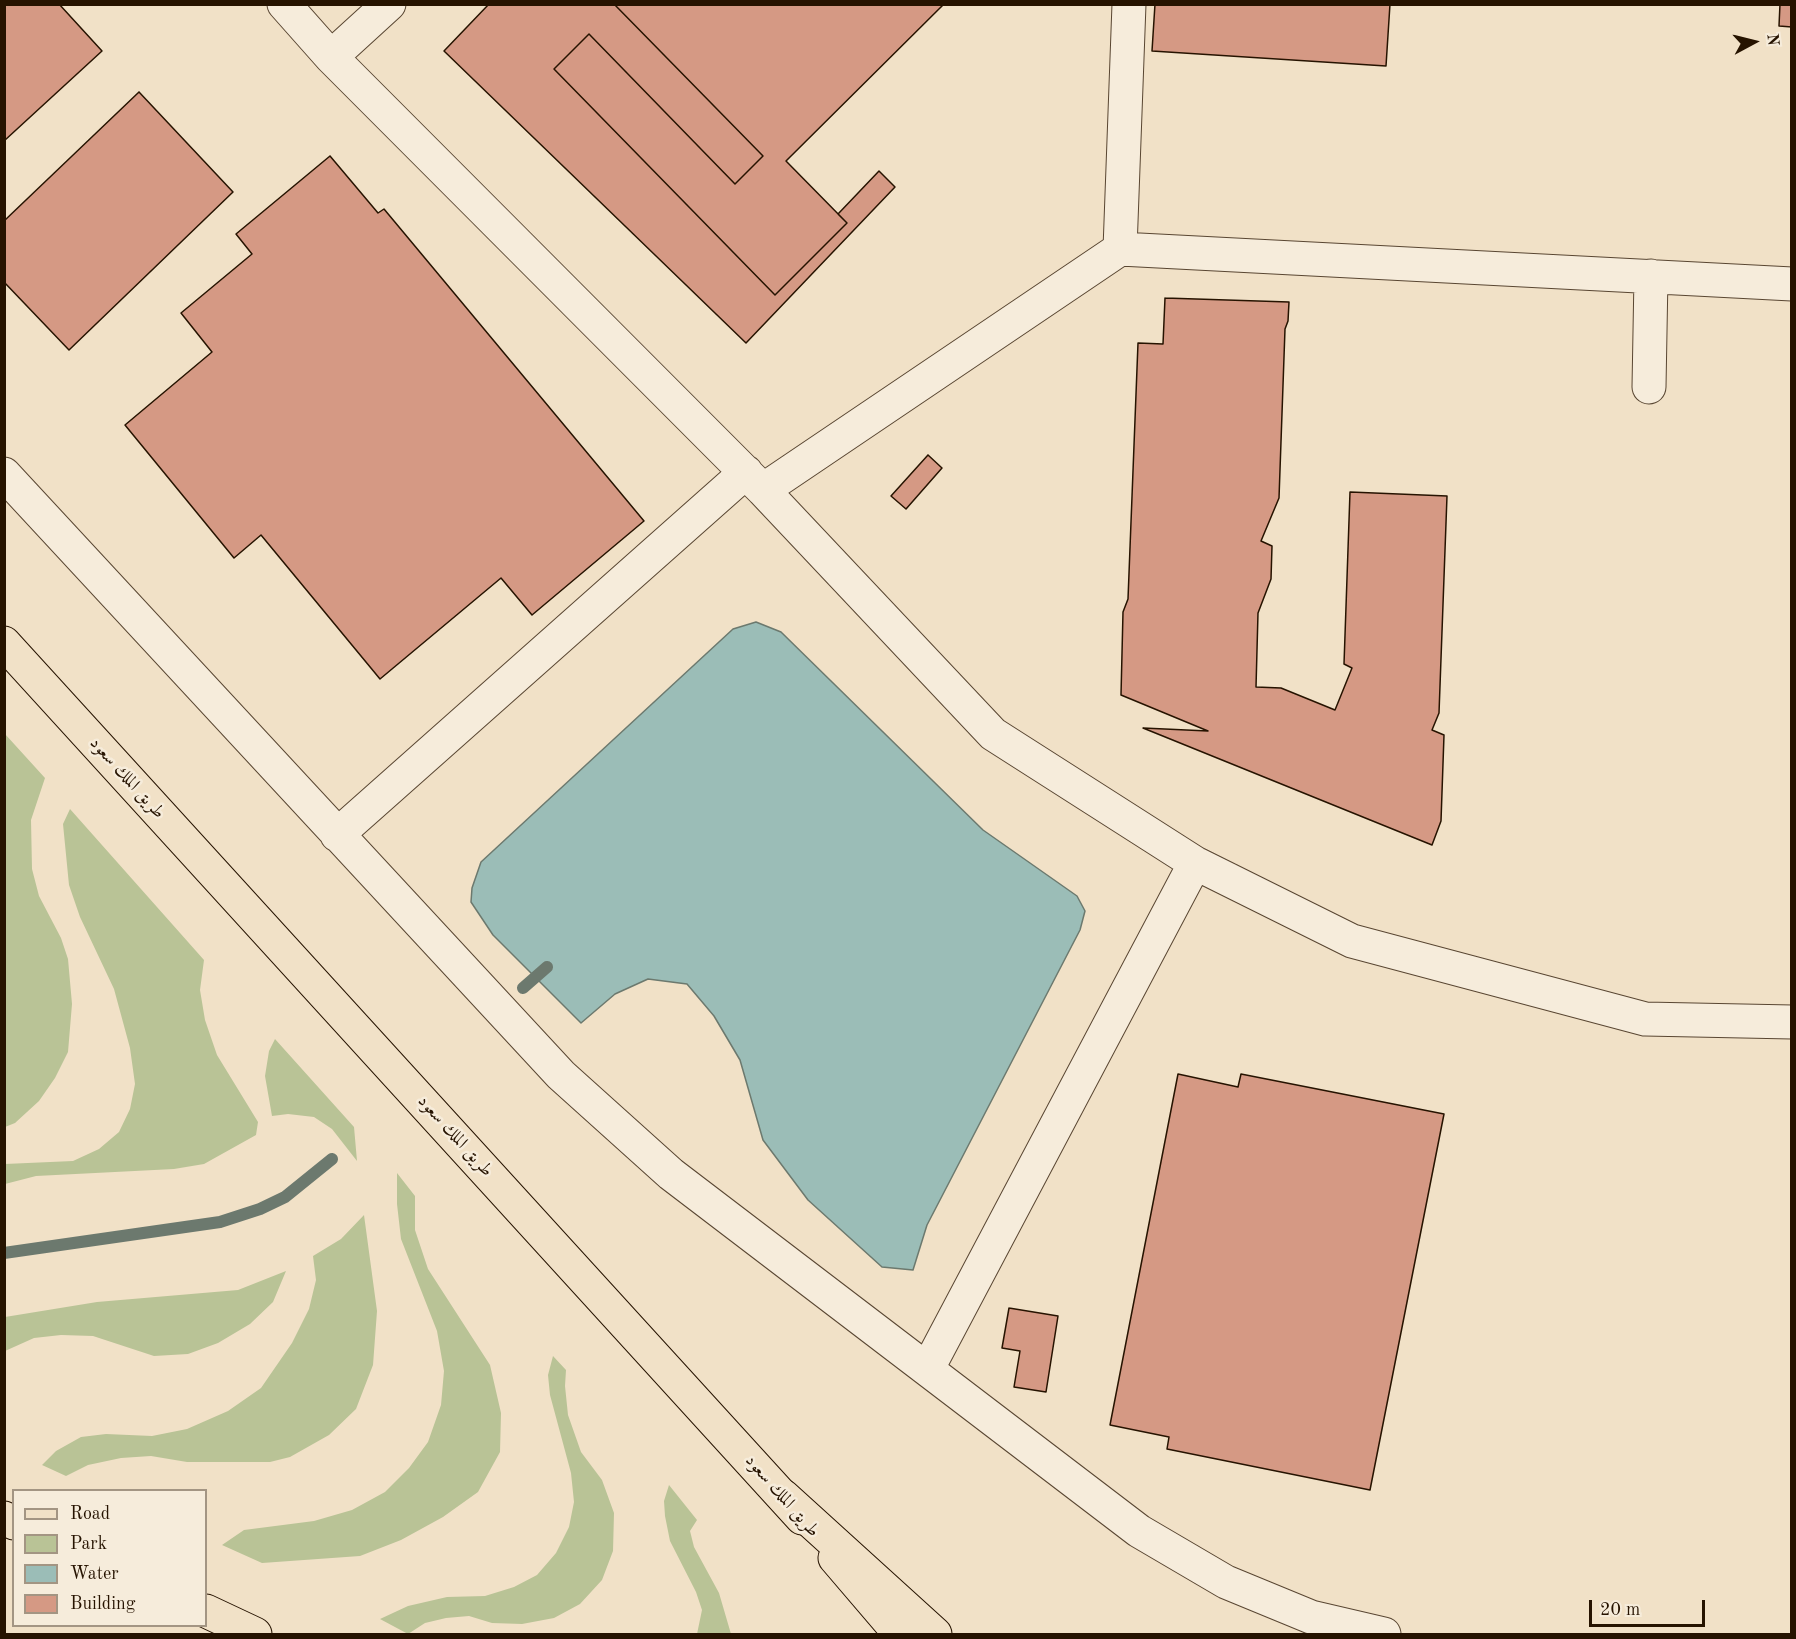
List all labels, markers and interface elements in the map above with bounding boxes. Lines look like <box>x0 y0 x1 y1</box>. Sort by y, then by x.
north arrow <box>1724 12 1784 72</box>
text: N <box>1763 33 1781 47</box>
street label: طريق الملك سعود <box>85 733 169 823</box>
street label: طريق الملك سعود <box>413 1091 497 1181</box>
street label: طريق الملك سعود <box>740 1450 824 1542</box>
legend <box>12 1489 207 1627</box>
text: Road <box>70 1505 110 1523</box>
text: Park <box>70 1535 107 1553</box>
text: Water <box>70 1565 119 1583</box>
scale bar <box>1592 1588 1708 1626</box>
text: Building <box>70 1595 135 1613</box>
text: 20 m <box>1600 1601 1640 1619</box>

